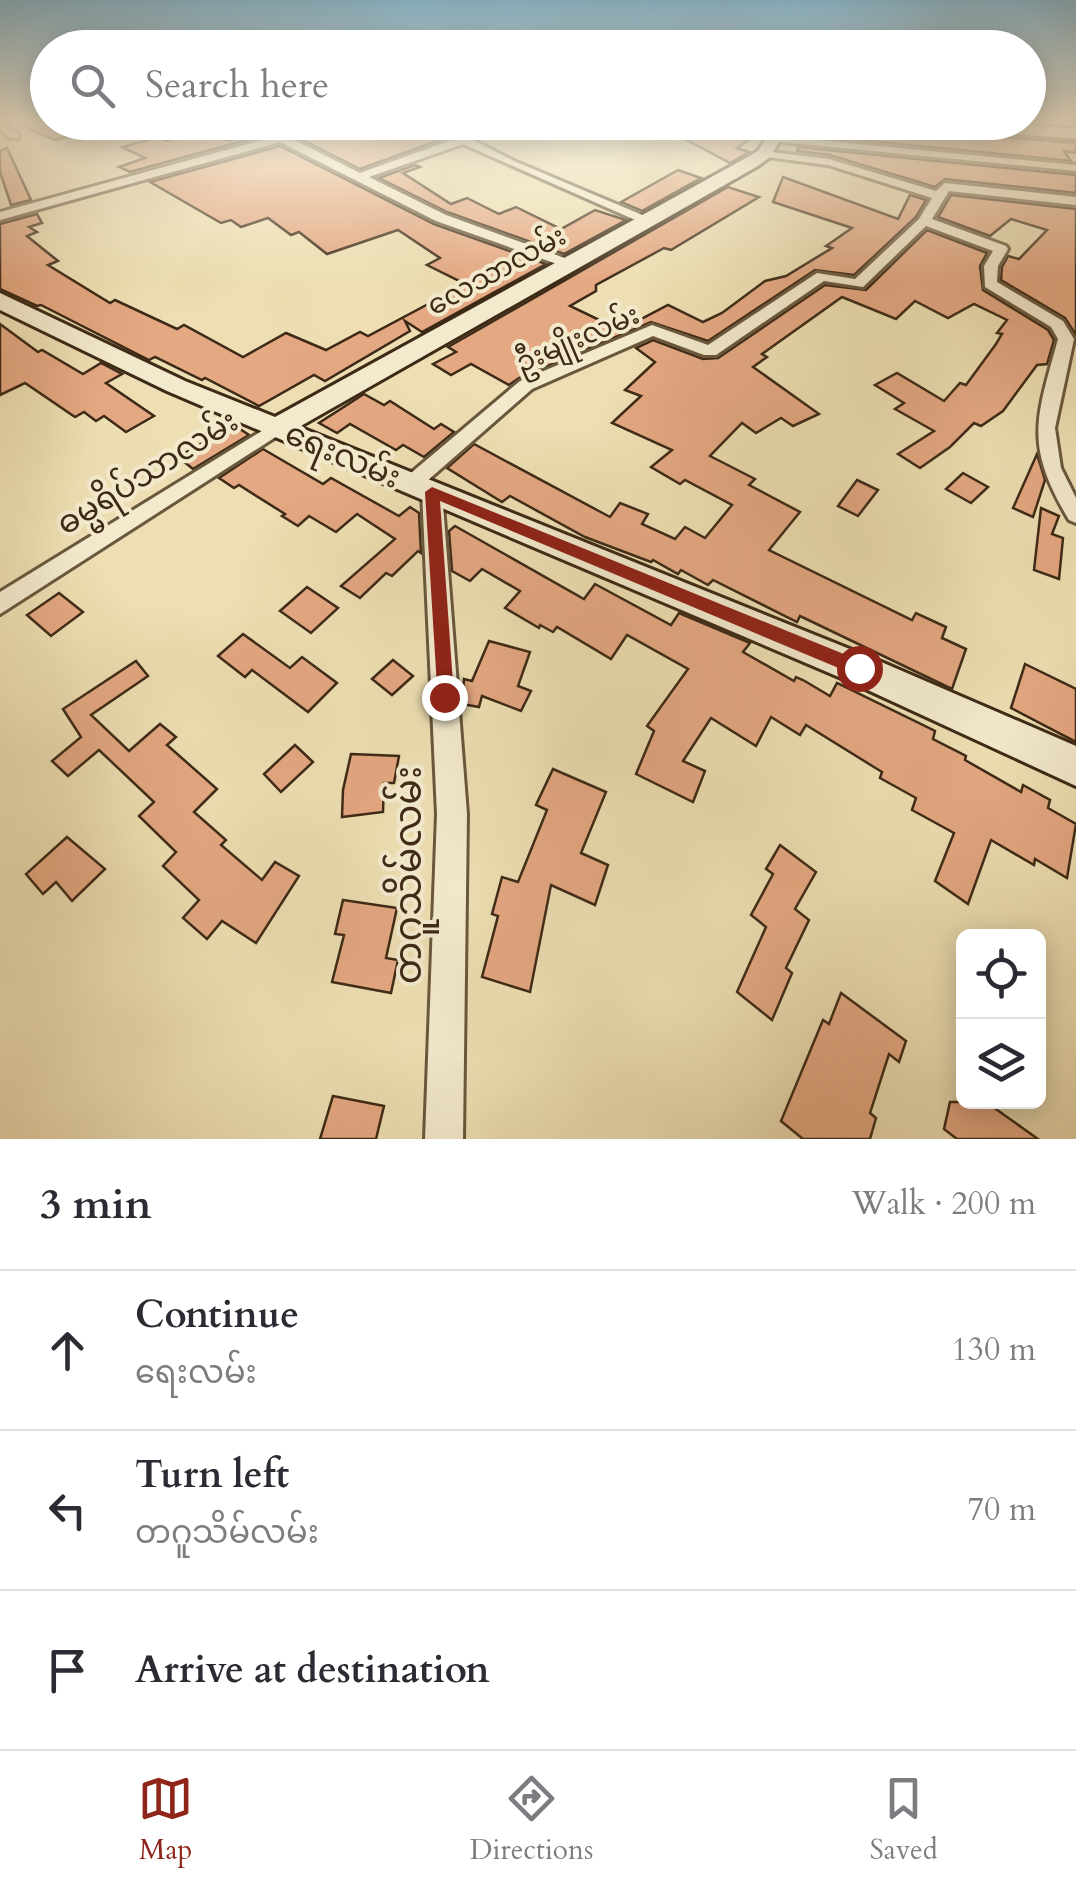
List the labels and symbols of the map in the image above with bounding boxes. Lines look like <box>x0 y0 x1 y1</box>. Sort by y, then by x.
street label: လေသာလမ်း <box>420 217 573 325</box>
street label: ဦးမျိုးလမ်း <box>509 296 646 385</box>
street label: ဓမ္မရိပ်သာလမ်း <box>47 398 249 549</box>
street label: ရေးလမ်း <box>277 410 408 503</box>
route start <box>837 646 883 692</box>
route end <box>422 675 468 721</box>
street label: တဂူသိမ်လမ်း <box>382 766 439 984</box>

